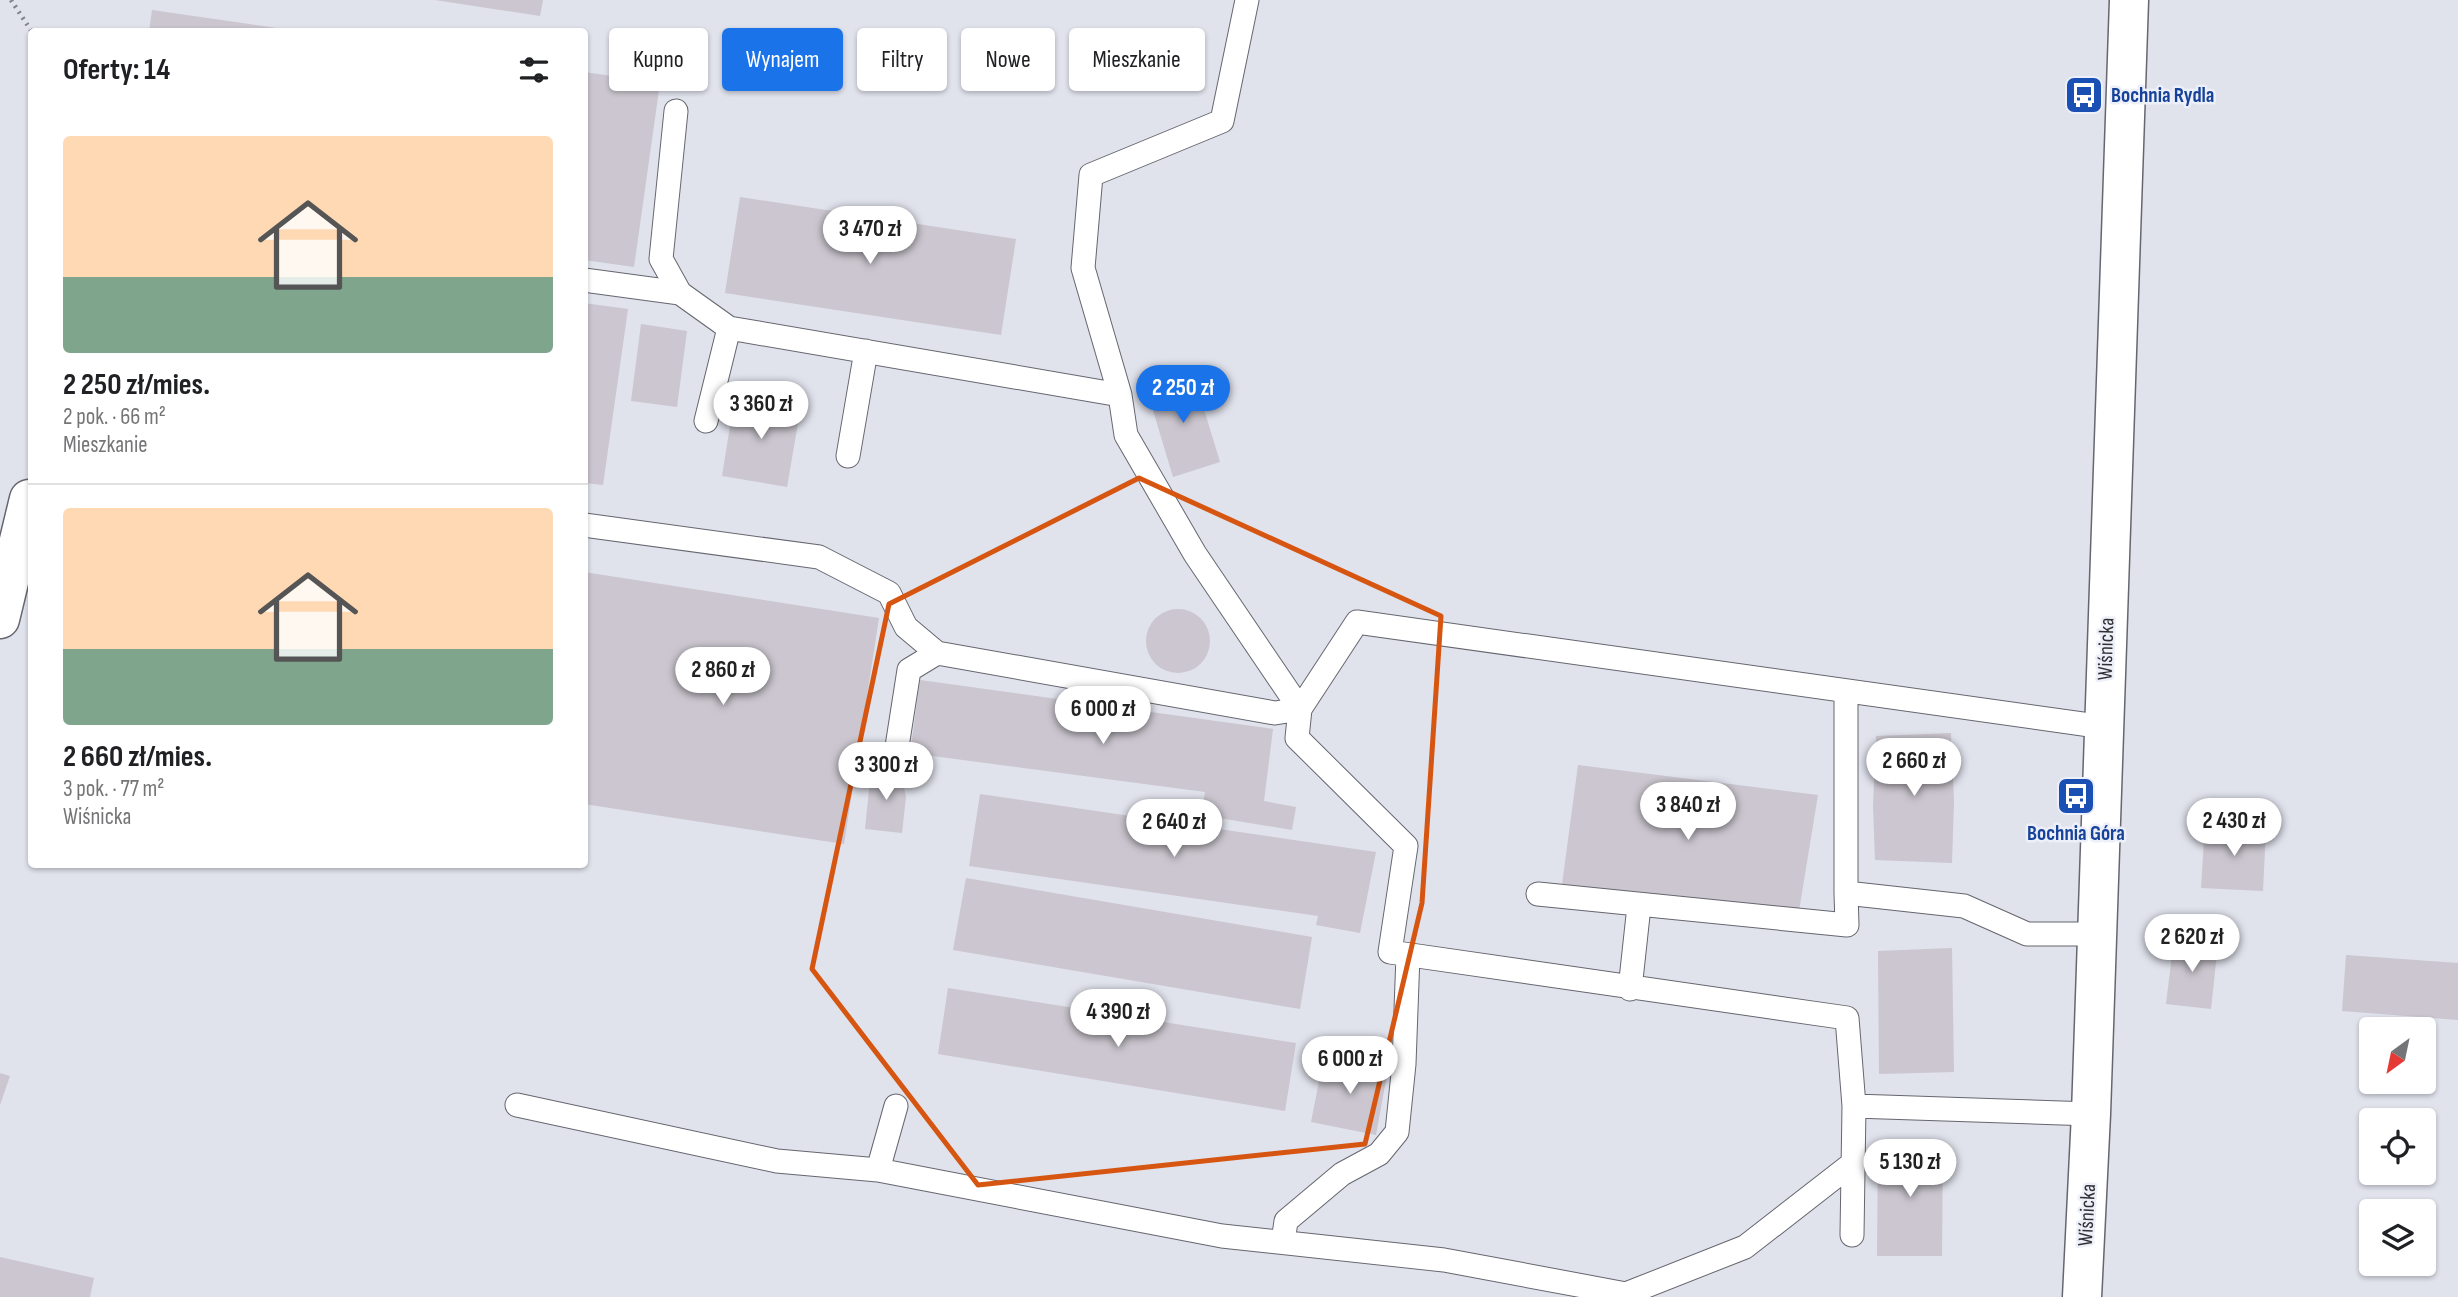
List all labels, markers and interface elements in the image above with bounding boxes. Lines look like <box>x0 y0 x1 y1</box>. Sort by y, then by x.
chip: Kupno <box>609 28 708 91</box>
chip: Wynajem <box>722 28 843 91</box>
chip: Filtry <box>857 28 947 91</box>
chip: Nowe <box>961 28 1055 91</box>
chip: Mieszkanie <box>1069 28 1205 91</box>
icon: filters <box>515 51 553 89</box>
text: Oferty: 14 <box>63 52 170 88</box>
bus stop icon: Bochnia Rydla <box>2063 74 2105 116</box>
place label: Bochnia Rydla <box>2111 83 2214 108</box>
icon: home <box>245 182 371 308</box>
pin: 3 470 zł <box>798 206 942 266</box>
text: 3 470 zł <box>839 215 901 243</box>
pin: 2 250 zł <box>1111 366 1255 425</box>
text: 2 250 zł/mies. <box>63 367 210 403</box>
text: 2 250 zł <box>1152 374 1214 402</box>
pin: 3 360 zł <box>689 382 833 441</box>
text: 3 360 zł <box>729 390 793 418</box>
text: 2 pok. · 66 m² <box>63 403 166 431</box>
text: Mieszkanie <box>63 431 147 459</box>
icon: home <box>245 554 371 680</box>
street label: Wiśnicka <box>2092 617 2120 681</box>
pin: 2 860 zł <box>651 648 795 707</box>
text: 2 860 zł <box>691 656 755 684</box>
pin: 6 000 zł <box>1031 686 1175 746</box>
text: 6 000 zł <box>1071 695 1135 723</box>
pin: 2 660 zł <box>1842 738 1986 798</box>
text: 2 660 zł/mies. <box>63 739 212 775</box>
pin: 3 300 zł <box>814 742 958 802</box>
text: 2 660 zł <box>1882 747 1946 775</box>
text: 3 300 zł <box>854 751 918 779</box>
text: 3 pok. · 77 m² <box>63 775 164 803</box>
bus stop icon: Bochnia Góra <box>2055 775 2097 817</box>
pin: 3 840 zł <box>1616 782 1760 842</box>
text: 3 840 zł <box>1656 791 1720 819</box>
pin: 2 430 zł <box>2162 798 2306 858</box>
pin: 2 640 zł <box>1102 800 1246 859</box>
text: Wiśnicka <box>63 803 131 831</box>
text: 2 430 zł <box>2203 807 2265 835</box>
text: 2 640 zł <box>1142 808 1206 836</box>
place label: Bochnia Góra <box>2027 821 2125 846</box>
pin: 2 620 zł <box>2120 914 2264 974</box>
text: 2 620 zł <box>2161 923 2223 951</box>
pin: 4 390 zł <box>1046 990 1190 1049</box>
text: 4 390 zł <box>1086 998 1150 1026</box>
north arrow <box>2359 1017 2436 1094</box>
map controls <box>2359 1017 2436 1276</box>
pin: 6 000 zł <box>1278 1036 1422 1096</box>
text: 6 000 zł <box>1318 1045 1382 1073</box>
button: locate <box>2359 1108 2436 1185</box>
pin: 5 130 zł <box>1838 1140 1982 1199</box>
text: 5 130 zł <box>1879 1148 1941 1176</box>
street label: Wiśnicka <box>2073 1183 2101 1247</box>
button: layers <box>2359 1199 2436 1276</box>

